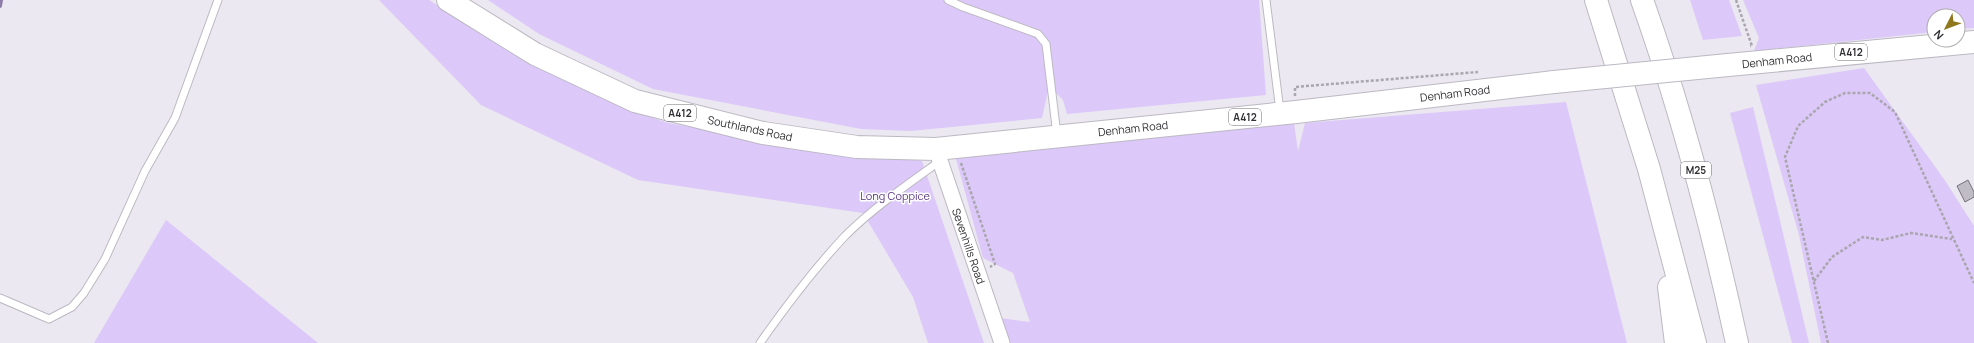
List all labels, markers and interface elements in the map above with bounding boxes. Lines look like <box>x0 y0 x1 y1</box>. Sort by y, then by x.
north arrow <box>1926 8 1966 48</box>
text: N <box>1930 27 1946 43</box>
road number: A412 <box>1835 44 1867 60</box>
street label: Denham Road <box>1741 49 1813 71</box>
street label: Denham Road <box>1419 81 1491 105</box>
road number: A412 <box>664 105 696 121</box>
road number: A412 <box>1229 109 1261 125</box>
street label: Southlands Road <box>706 112 794 144</box>
street label: Denham Road <box>1097 117 1169 139</box>
road number: M25 <box>1681 162 1711 178</box>
park label: Long Coppice <box>860 188 930 203</box>
street label: Sevenhills Road <box>949 206 989 286</box>

